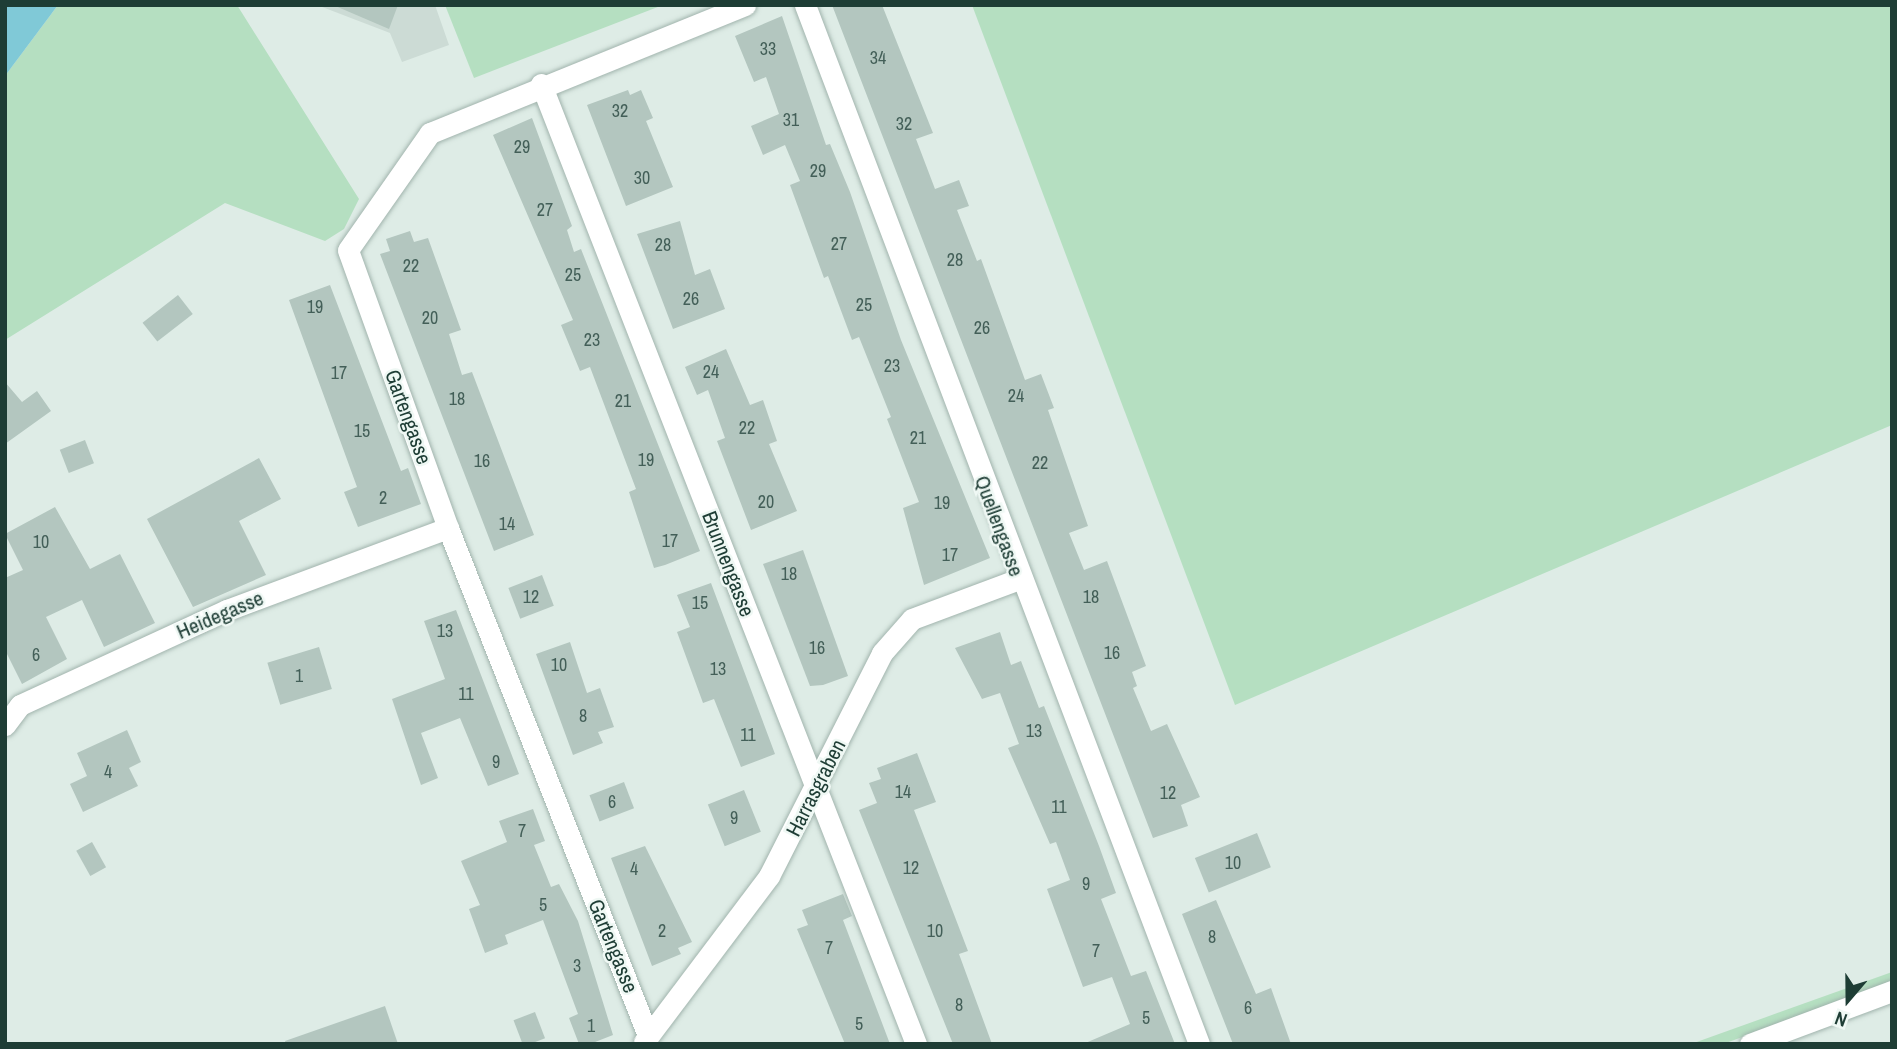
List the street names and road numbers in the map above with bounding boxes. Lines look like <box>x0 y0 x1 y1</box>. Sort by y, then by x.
street label: Gartengasse <box>379 366 437 468</box>
street label: Quellengasse <box>969 472 1029 580</box>
street label: Brunnengasse <box>696 508 760 620</box>
street label: Heidegasse <box>173 585 267 645</box>
street label: Harrasgraben <box>781 735 851 841</box>
street label: Gartengasse <box>583 896 643 996</box>

